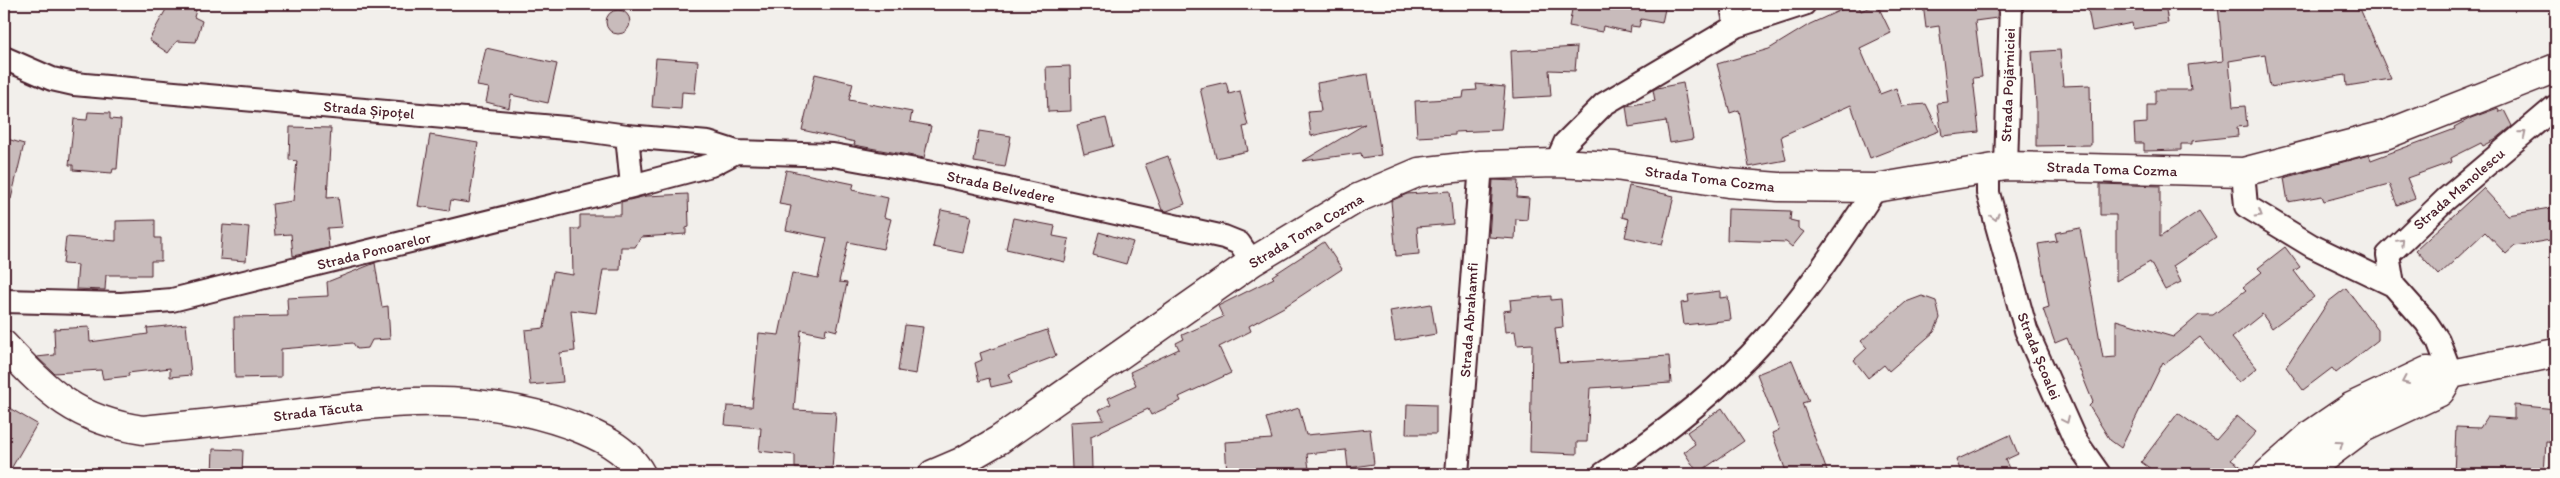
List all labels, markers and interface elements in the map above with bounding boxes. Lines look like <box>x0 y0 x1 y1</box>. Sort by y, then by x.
street label: Strada Pojărniciei <box>1997 28 2019 142</box>
street label: Strada Șipoțel <box>323 97 416 123</box>
one-way arrow <box>2517 131 2526 140</box>
street label: Strada Manolescu <box>2409 144 2509 234</box>
street label: Strada Toma Cozma <box>2046 158 2178 180</box>
street label: Strada Toma Cozma <box>1644 162 1776 196</box>
street label: Strada Belvedere <box>945 167 1057 207</box>
street label: Strada Toma Cozma <box>1245 189 1367 272</box>
one-way arrow <box>2253 207 2262 217</box>
one-way arrow <box>1989 213 2000 222</box>
street label: Strada Ponoarelor <box>315 228 433 274</box>
one-way arrow <box>2395 238 2404 247</box>
street label: Strada Abrahamfi <box>1456 262 1482 378</box>
street label: Strada Școalei <box>2013 310 2065 402</box>
one-way arrow <box>2401 375 2410 386</box>
street label: Strada Tăcuta <box>272 397 364 425</box>
one-way arrow <box>2060 415 2070 424</box>
one-way arrow <box>2334 441 2344 450</box>

